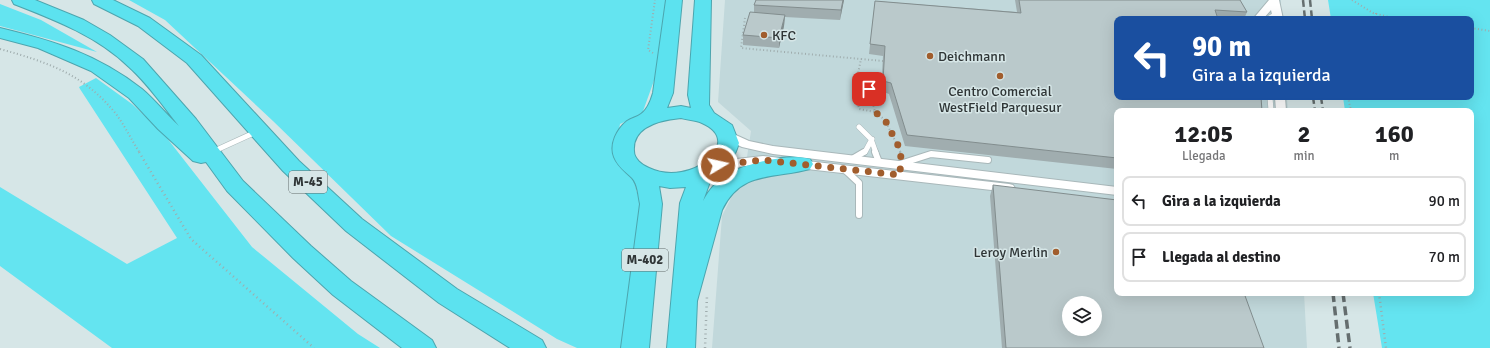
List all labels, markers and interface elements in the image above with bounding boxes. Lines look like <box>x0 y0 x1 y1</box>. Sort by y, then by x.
place label: KFC <box>772 27 796 44</box>
marker: KFC <box>759 30 769 40</box>
text: 90 m <box>1192 30 1251 64</box>
icon: left <box>1126 32 1178 84</box>
place label: Deichmann <box>938 48 1006 65</box>
marker: Deichmann <box>925 51 935 61</box>
text: Gira a la izquierda <box>1192 64 1331 86</box>
marker: Centro Comercial WestField Parquesur <box>995 71 1005 81</box>
pin <box>852 72 886 106</box>
icon: arrive <box>858 78 880 100</box>
place label: Centro Comercial WestField Parquesur <box>939 83 1062 116</box>
text: 12:05 <box>1174 119 1233 149</box>
text: 2 <box>1298 119 1310 149</box>
text: 160 <box>1375 119 1414 149</box>
position arrow <box>697 144 739 186</box>
text: Llegada <box>1182 148 1226 164</box>
text: min <box>1294 148 1315 164</box>
text: m <box>1389 148 1399 164</box>
road number: M-45 <box>289 171 327 193</box>
icon: left <box>1128 190 1150 212</box>
text: Gira a la izquierda <box>1162 192 1281 210</box>
text: 90 m <box>1429 192 1460 210</box>
place label: Leroy Merlin <box>974 244 1048 261</box>
icon: arrive <box>1128 246 1150 268</box>
marker: Leroy Merlin <box>1051 247 1061 257</box>
text: Llegada al destino <box>1162 248 1281 266</box>
text: 70 m <box>1429 248 1460 266</box>
road number: M-402 <box>622 249 668 271</box>
map controls <box>1062 296 1102 336</box>
button: layers <box>1062 296 1102 336</box>

